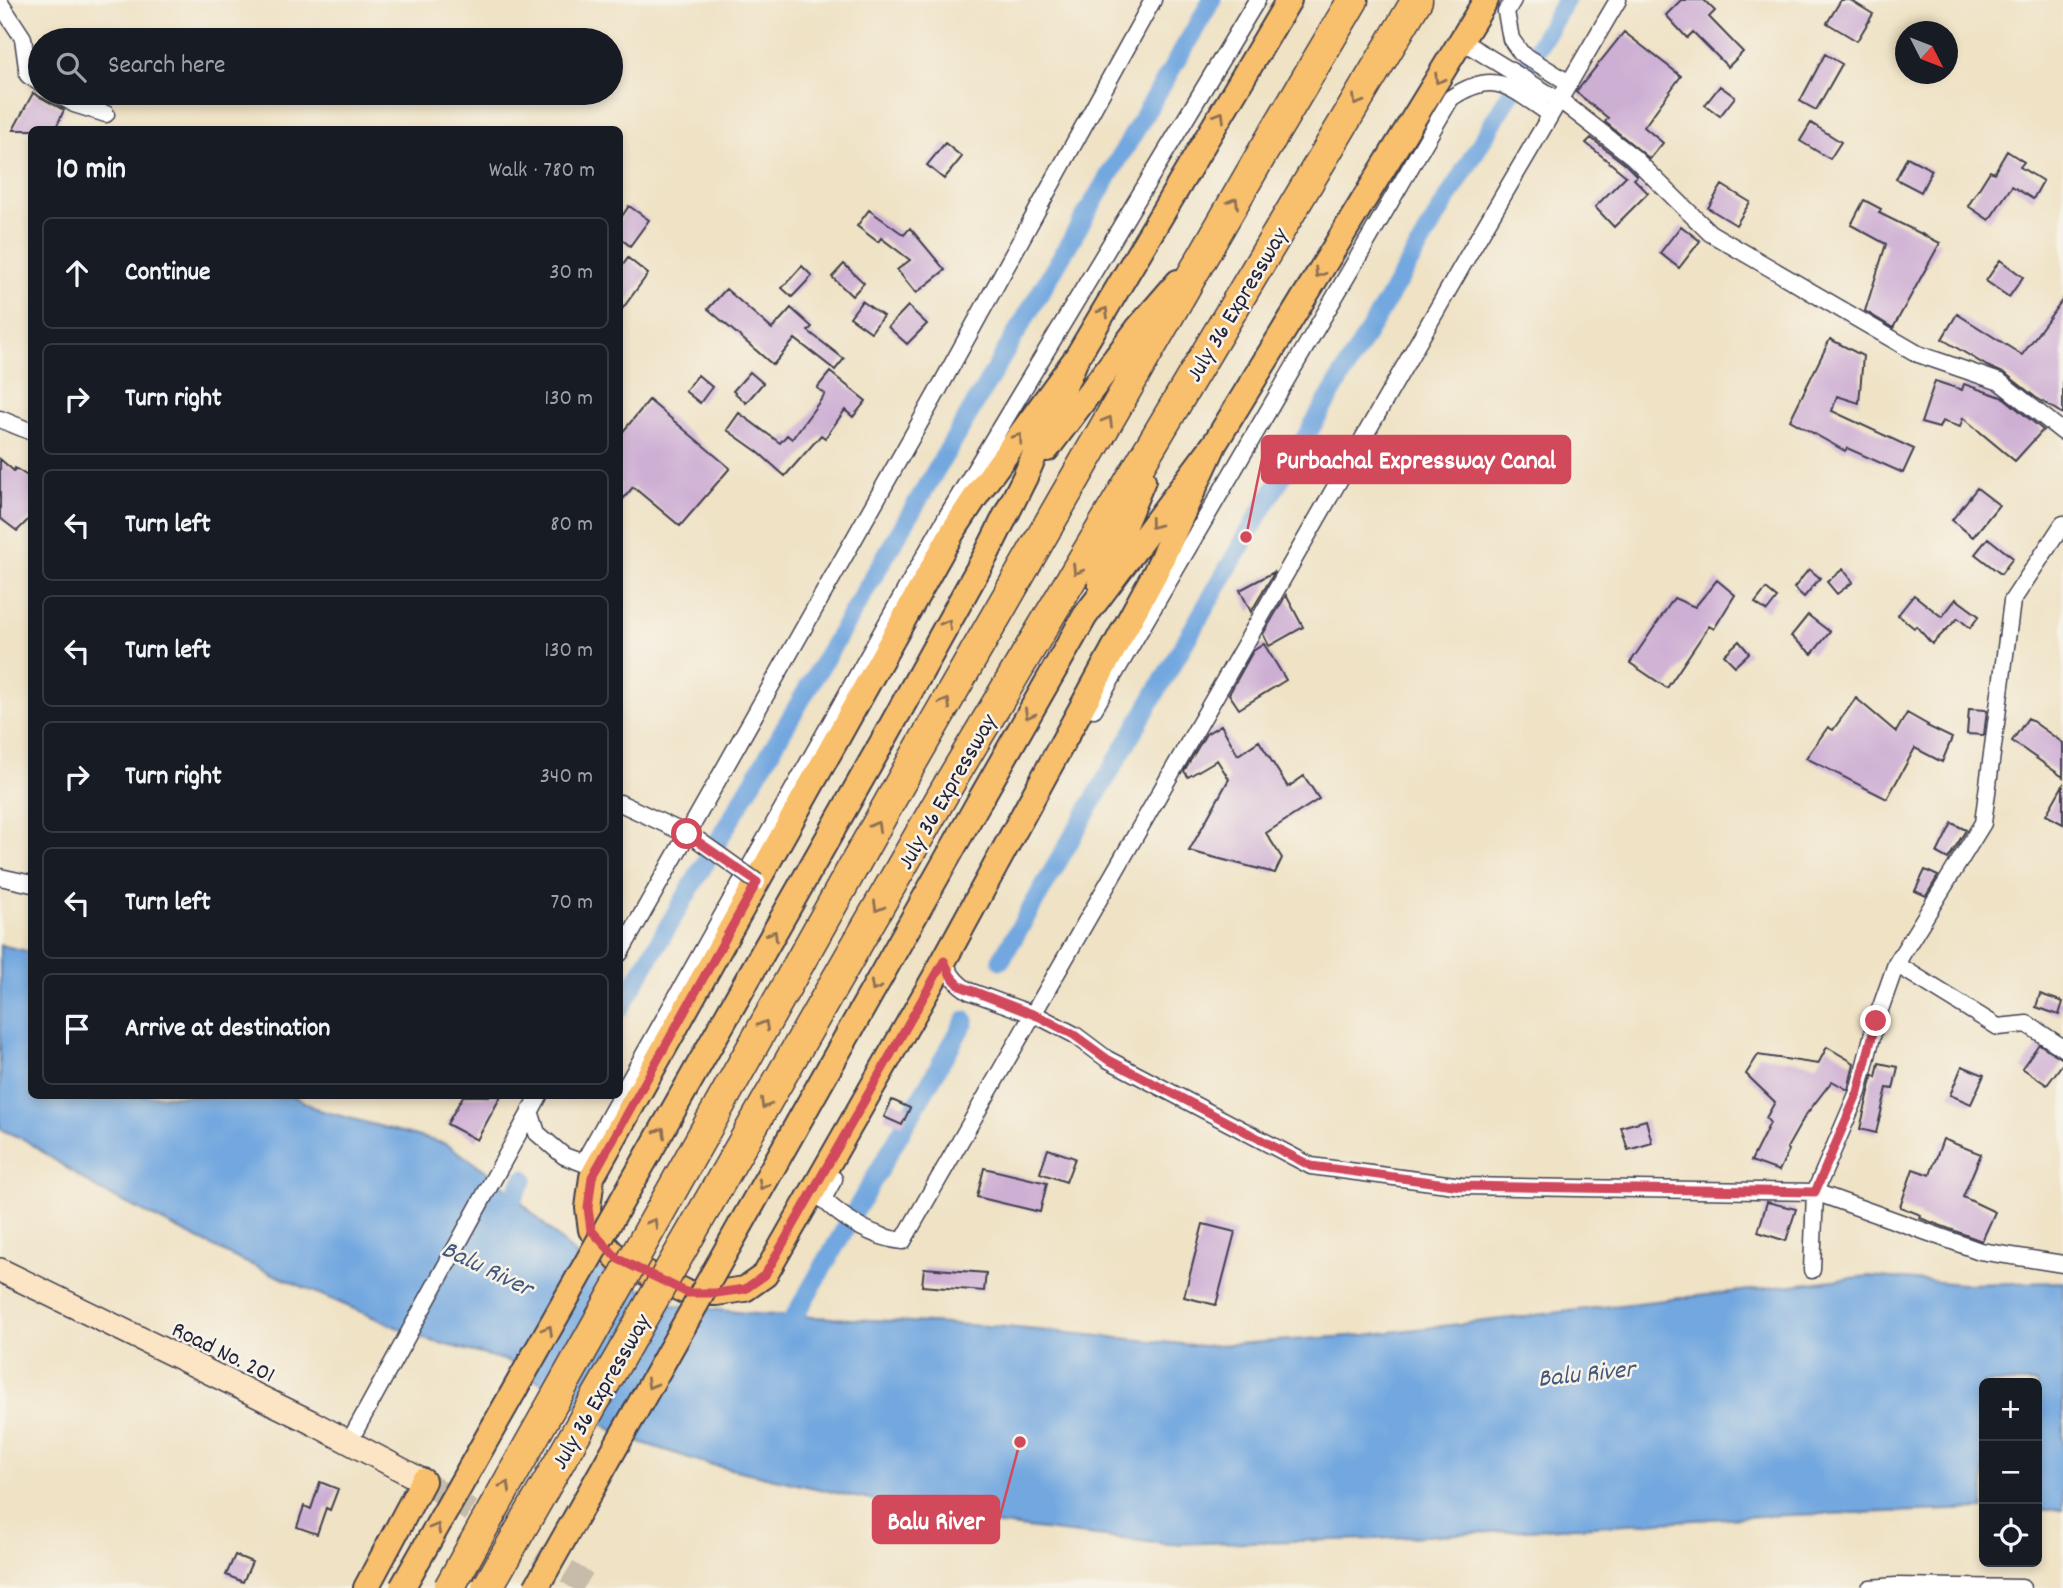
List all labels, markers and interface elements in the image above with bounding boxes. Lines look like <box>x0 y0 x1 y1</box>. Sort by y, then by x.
north arrow <box>1895 21 1958 84</box>
search box <box>28 28 623 105</box>
icon: search <box>52 48 90 86</box>
text: Search here <box>108 48 226 85</box>
one-way arrow <box>1434 72 1447 85</box>
one-way arrow <box>1352 93 1365 106</box>
one-way arrow <box>1212 110 1225 123</box>
text: 10 min <box>56 150 126 193</box>
text: Walk · 780 m <box>489 155 595 188</box>
one-way arrow <box>1226 197 1239 210</box>
street label: July 36 Expressway <box>1179 221 1299 389</box>
icon: ahead <box>58 254 96 292</box>
text: Continue <box>125 255 210 292</box>
text: 30 m <box>549 257 593 290</box>
one-way arrow <box>1315 266 1328 279</box>
one-way arrow <box>1096 306 1109 319</box>
icon: right <box>58 380 96 418</box>
text: Turn right <box>125 381 222 418</box>
text: 130 m <box>544 383 593 416</box>
one-way arrow <box>1100 415 1113 428</box>
one-way arrow <box>1009 433 1022 446</box>
callout: Purbachal Expressway Canal <box>1262 436 1570 483</box>
text: Purbachal Expressway Canal <box>1276 444 1557 481</box>
icon: left <box>58 506 96 544</box>
text: Turn left <box>125 507 211 544</box>
text: 80 m <box>550 509 593 542</box>
one-way arrow <box>1149 517 1162 529</box>
one-way arrow <box>1072 562 1085 575</box>
one-way arrow <box>939 619 952 631</box>
icon: left <box>58 632 96 670</box>
text: Turn left <box>125 633 211 670</box>
text: 130 m <box>544 635 593 668</box>
one-way arrow <box>938 697 951 710</box>
street label: July 36 Expressway <box>890 707 1008 877</box>
one-way arrow <box>1024 707 1037 720</box>
icon: right <box>58 758 96 796</box>
text: Turn right <box>125 759 222 796</box>
text: 340 m <box>540 761 593 794</box>
route start <box>671 818 702 849</box>
one-way arrow <box>868 821 881 833</box>
icon: left <box>58 884 96 922</box>
text: Turn left <box>125 885 211 922</box>
text: 70 m <box>551 887 593 920</box>
one-way arrow <box>873 900 886 912</box>
one-way arrow <box>765 929 778 942</box>
one-way arrow <box>870 980 883 993</box>
route end <box>1860 1005 1891 1036</box>
icon: arrive <box>58 1010 96 1048</box>
text: Arrive at destination <box>125 1011 330 1048</box>
one-way arrow <box>756 1019 769 1032</box>
one-way arrow <box>760 1097 773 1110</box>
one-way arrow <box>653 1127 666 1140</box>
one-way arrow <box>758 1178 771 1191</box>
one-way arrow <box>645 1218 658 1230</box>
water label: Balu River <box>435 1232 541 1310</box>
street label: July 36 Expressway <box>544 1307 662 1477</box>
street label: Road No. 201 <box>165 1314 280 1393</box>
one-way arrow <box>540 1325 553 1338</box>
water label: Balu River <box>1536 1352 1640 1399</box>
one-way arrow <box>646 1376 659 1389</box>
map controls <box>1979 1378 2042 1567</box>
button: + <box>1979 1378 2042 1441</box>
button: − <box>1979 1441 2042 1504</box>
one-way arrow <box>498 1480 511 1493</box>
callout: Balu River <box>873 1496 999 1543</box>
button: locate <box>1979 1504 2042 1567</box>
text: Balu River <box>887 1505 985 1542</box>
one-way arrow <box>428 1523 441 1536</box>

